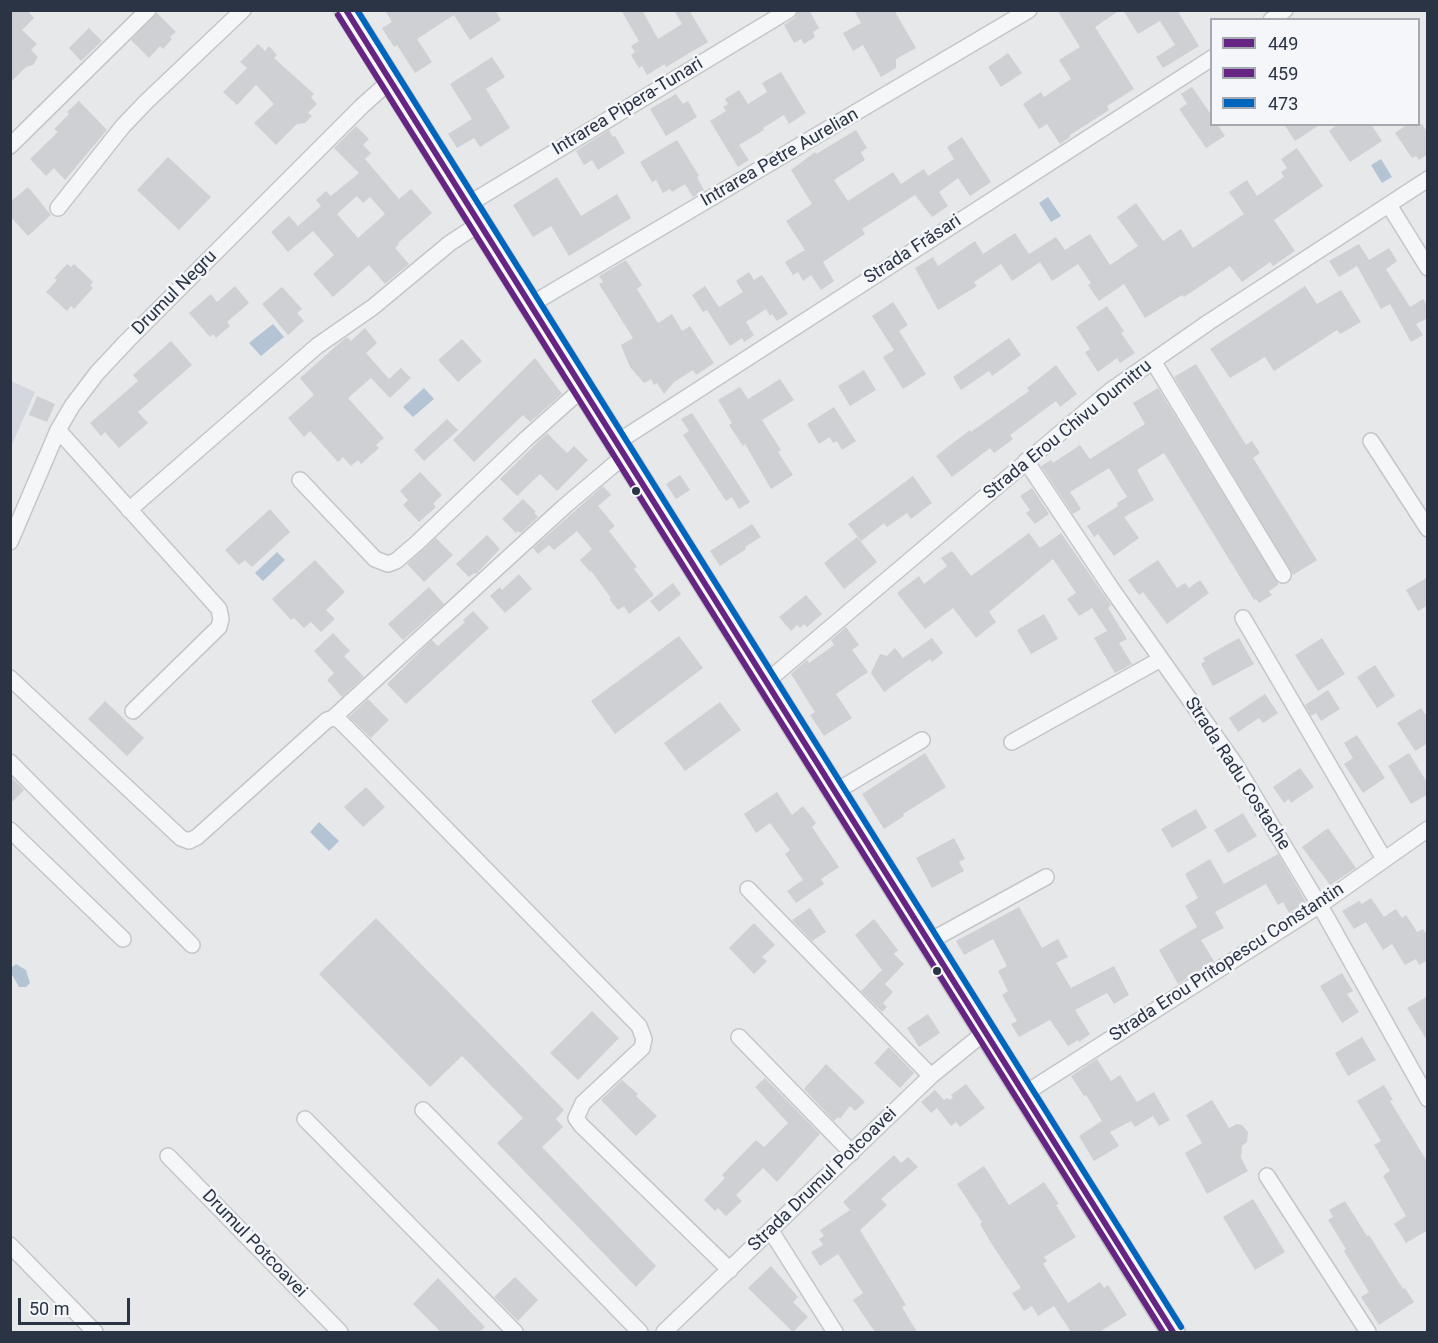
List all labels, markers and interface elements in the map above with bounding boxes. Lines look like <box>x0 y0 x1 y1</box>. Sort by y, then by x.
legend <box>1210 18 1420 126</box>
text: 449 <box>1268 33 1298 54</box>
street label: Intrarea Pipera-Tunari <box>549 53 707 161</box>
text: 459 <box>1268 63 1298 84</box>
text: 473 <box>1268 93 1298 114</box>
street label: Intrarea Petre Aurelian <box>697 104 863 212</box>
street label: Strada Frăsari <box>860 211 966 289</box>
street label: Drumul Negru <box>128 246 222 340</box>
street label: Strada Erou Chivu Dumitru <box>980 355 1156 505</box>
unlabelled marker <box>630 485 642 497</box>
street label: Strada Radu Costache <box>1180 694 1294 854</box>
street label: Strada Erou Pritopescu Constantin <box>1106 879 1348 1047</box>
unlabelled marker <box>931 965 943 977</box>
street label: Strada Drumul Potcoavei <box>744 1103 902 1257</box>
street label: Drumul Potcoavei <box>197 1186 311 1302</box>
scale bar <box>21 1286 134 1324</box>
text: 50 m <box>29 1298 69 1319</box>

